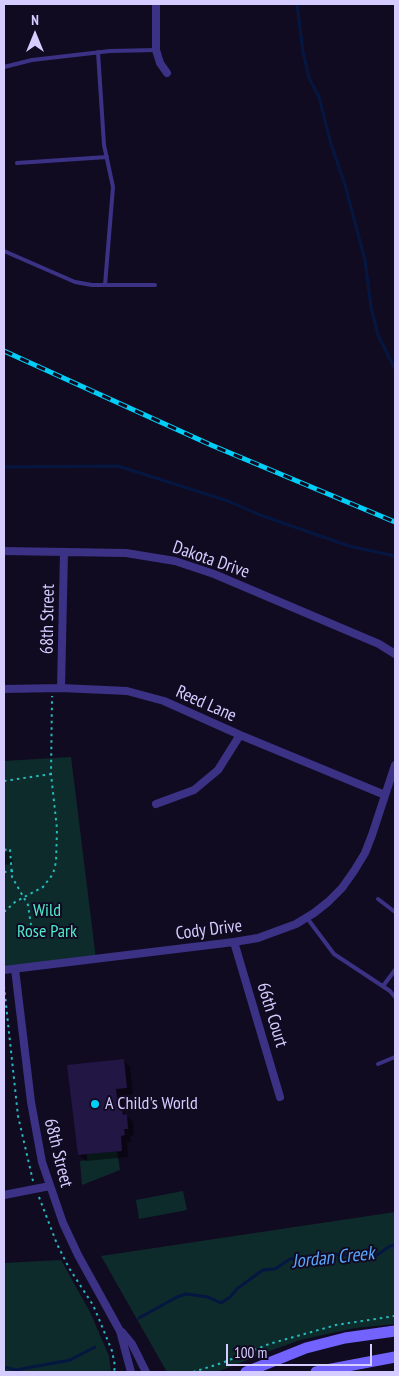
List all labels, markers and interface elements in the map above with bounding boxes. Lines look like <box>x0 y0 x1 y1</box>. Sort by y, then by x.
north arrow <box>10 10 60 60</box>
text: N <box>31 11 39 29</box>
street label: Dakota Drive <box>170 537 252 583</box>
street label: 68th Street <box>37 584 59 654</box>
street label: Reed Lane <box>172 681 240 727</box>
park label: Wild Rose Park <box>17 900 77 942</box>
street label: Cody Drive <box>175 915 243 945</box>
street label: 66th Court <box>252 980 292 1050</box>
place label: A Child's World <box>105 1093 198 1115</box>
marker: A Child's World <box>89 1098 101 1110</box>
street label: 68th Street <box>39 1116 77 1190</box>
water label: Jordan Creek <box>291 1242 375 1274</box>
scale bar <box>229 1334 375 1366</box>
text: 100 m <box>234 1343 267 1362</box>

